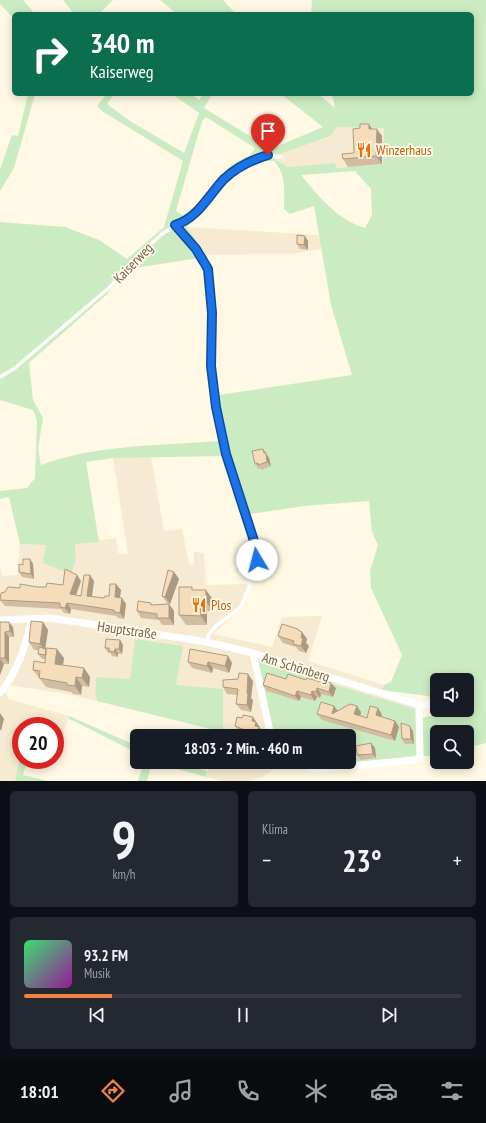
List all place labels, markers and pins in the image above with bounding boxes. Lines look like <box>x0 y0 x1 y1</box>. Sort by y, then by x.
pin <box>251 114 285 155</box>
restaurant icon: Winzerhaus <box>355 141 373 159</box>
place label: Winzerhaus <box>376 141 432 159</box>
restaurant icon: Plos <box>190 596 208 614</box>
place label: Plos <box>211 596 232 614</box>

